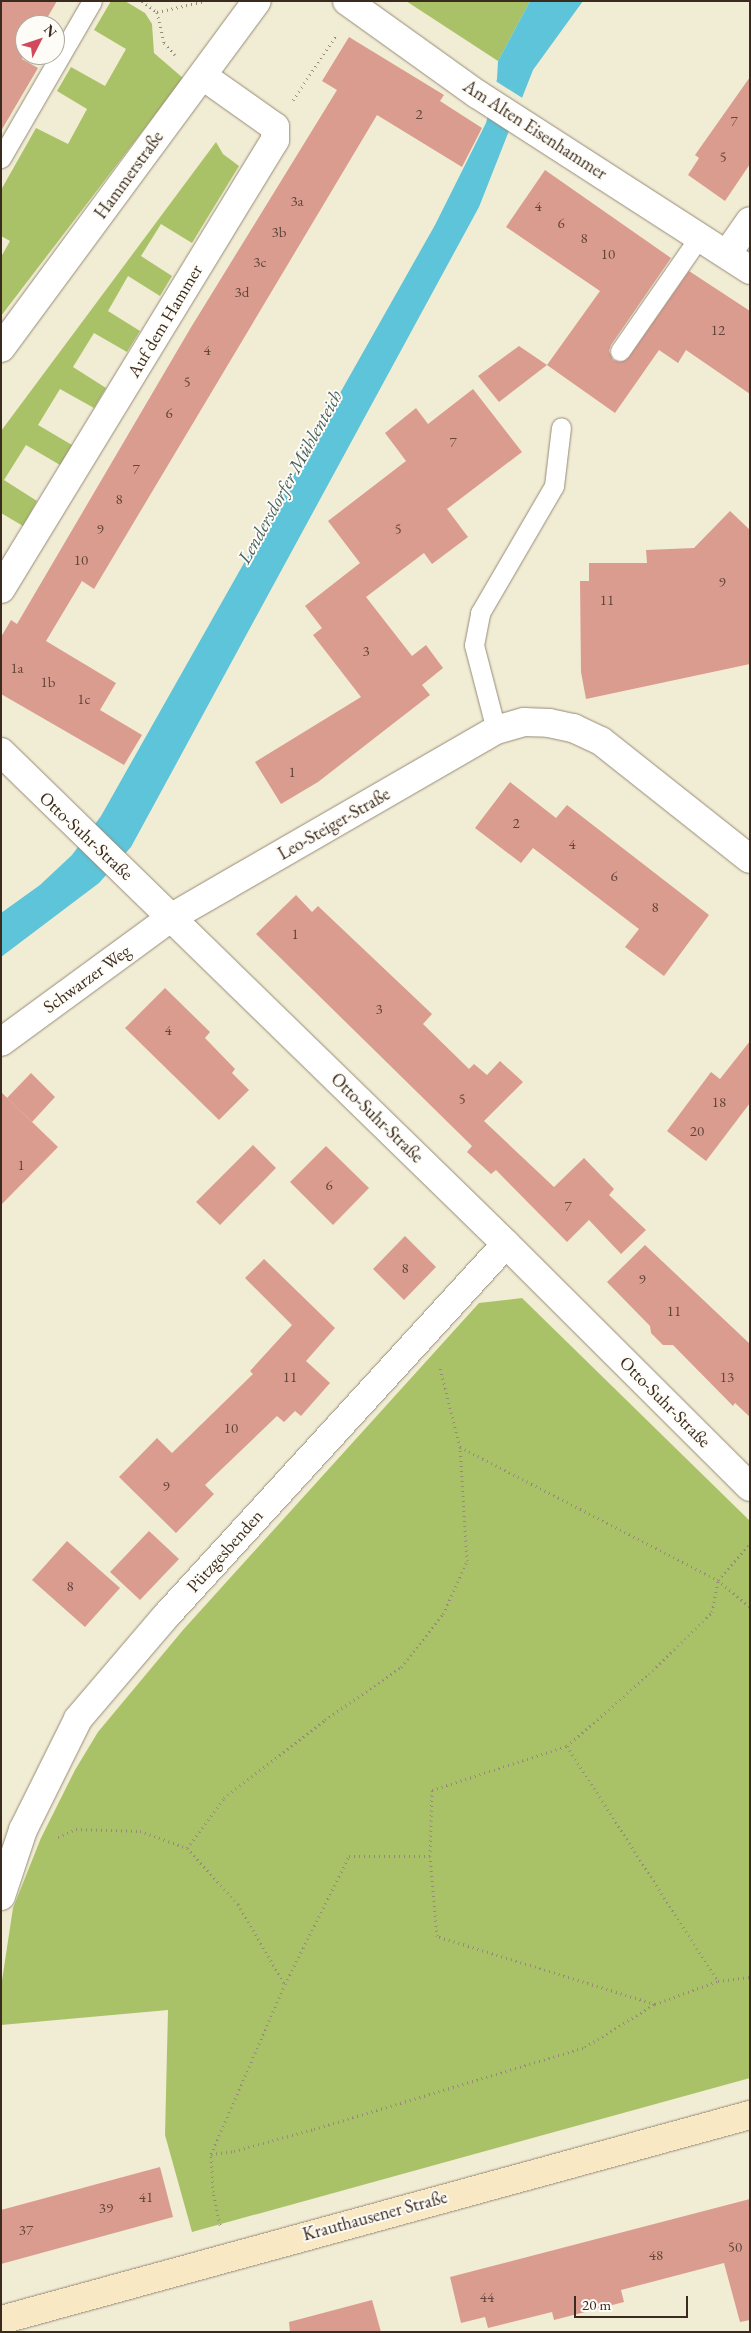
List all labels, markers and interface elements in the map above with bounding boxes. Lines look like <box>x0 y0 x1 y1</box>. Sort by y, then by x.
north arrow <box>15 15 65 65</box>
text: N <box>40 21 61 41</box>
street label: Am Alten Eisenhammer <box>459 75 611 185</box>
house number: 2 <box>415 105 423 123</box>
house number: 7 <box>730 112 738 130</box>
street label: Hammerstraße <box>90 127 168 223</box>
house number: 5 <box>719 148 727 166</box>
house number: 3a <box>290 192 304 210</box>
house number: 4 <box>534 197 542 215</box>
house number: 6 <box>557 214 565 232</box>
house number: 3b <box>272 223 286 241</box>
house number: 8 <box>580 229 588 247</box>
house number: 10 <box>601 245 615 263</box>
house number: 3c <box>253 253 267 271</box>
street label: Auf dem Hammer <box>123 261 207 381</box>
house number: 3d <box>235 283 249 301</box>
house number: 12 <box>711 321 725 339</box>
house number: 4 <box>203 341 211 359</box>
house number: 5 <box>183 373 191 391</box>
water label: Lendersdorfer Mühlenteich <box>233 386 347 568</box>
house number: 6 <box>165 404 173 422</box>
house number: 7 <box>449 433 457 451</box>
house number: 7 <box>132 460 140 478</box>
house number: 8 <box>115 490 123 508</box>
house number: 9 <box>96 520 104 538</box>
house number: 5 <box>394 520 402 538</box>
house number: 10 <box>74 551 88 569</box>
house number: 9 <box>718 573 726 591</box>
house number: 11 <box>600 591 614 609</box>
house number: 3 <box>362 642 370 660</box>
house number: 1a <box>10 659 24 677</box>
house number: 1b <box>41 673 55 691</box>
house number: 1c <box>77 690 91 708</box>
house number: 1 <box>288 763 296 781</box>
street label: Leo-Steiger-Straße <box>274 783 394 865</box>
street label: Otto-Suhr-Straße <box>35 787 137 885</box>
house number: 2 <box>512 814 520 832</box>
house number: 4 <box>568 835 576 853</box>
house number: 6 <box>610 867 618 885</box>
house number: 8 <box>651 898 659 916</box>
house number: 1 <box>291 925 299 943</box>
street label: Schwarzer Weg <box>39 940 135 1018</box>
house number: 3 <box>375 1000 383 1018</box>
house number: 4 <box>164 1021 172 1039</box>
street label: Otto-Suhr-Straße <box>326 1068 428 1168</box>
house number: 5 <box>458 1090 466 1108</box>
house number: 18 <box>712 1093 726 1111</box>
house number: 20 <box>690 1122 704 1140</box>
house number: 1 <box>17 1156 25 1174</box>
house number: 6 <box>325 1176 333 1194</box>
house number: 7 <box>564 1197 572 1215</box>
house number: 8 <box>401 1259 409 1277</box>
house number: 9 <box>638 1270 646 1288</box>
house number: 11 <box>667 1302 681 1320</box>
street label: Otto-Suhr-Straße <box>615 1352 715 1452</box>
house number: 11 <box>283 1368 297 1386</box>
house number: 13 <box>720 1368 734 1386</box>
house number: 10 <box>224 1419 238 1437</box>
house number: 9 <box>162 1477 170 1495</box>
street label: Pützgesbenden <box>182 1505 268 1597</box>
house number: 8 <box>66 1577 74 1595</box>
street label: Krauthausener Straße <box>300 2186 450 2246</box>
house number: 41 <box>139 2188 153 2206</box>
house number: 39 <box>99 2199 113 2217</box>
house number: 37 <box>19 2221 33 2239</box>
house number: 50 <box>728 2238 742 2256</box>
house number: 48 <box>649 2246 663 2264</box>
scale bar <box>576 2286 690 2318</box>
house number: 44 <box>480 2288 494 2306</box>
text: 20 m <box>582 2295 611 2314</box>

